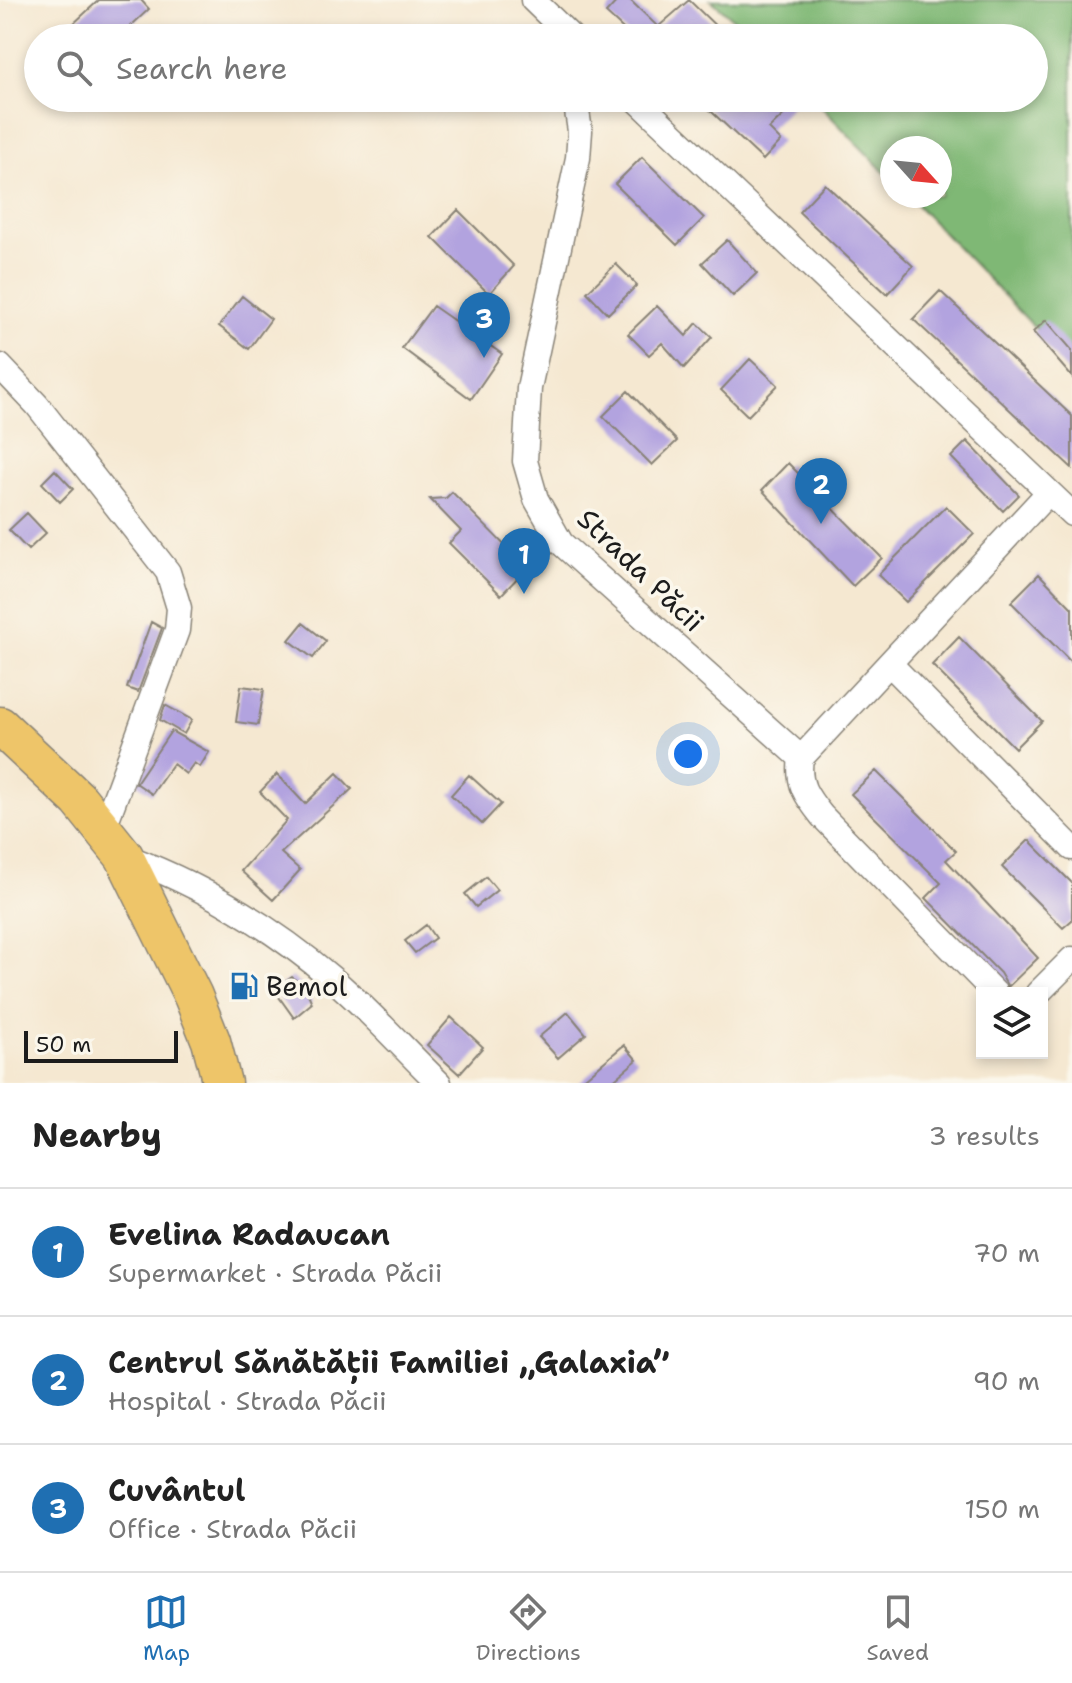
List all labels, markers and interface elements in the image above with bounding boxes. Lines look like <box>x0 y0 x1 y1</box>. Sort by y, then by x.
search box <box>24 24 1048 112</box>
icon: search <box>52 46 96 90</box>
text: Search here <box>116 48 287 89</box>
north arrow <box>880 136 952 208</box>
pin: 3 <box>458 292 510 358</box>
pin: 2 <box>795 458 847 524</box>
street label: Strada Păcii <box>569 500 713 640</box>
pin: 1 <box>498 528 550 594</box>
your location <box>668 734 708 774</box>
place label: Bemol <box>266 967 348 1005</box>
fuel station icon: Bemol <box>229 971 259 1001</box>
map controls <box>976 987 1048 1059</box>
button: layers <box>976 987 1048 1059</box>
scale bar <box>24 1027 178 1063</box>
text: 50 m <box>36 1030 91 1059</box>
text: Nearby <box>32 1112 162 1158</box>
text: 3 results <box>928 1118 1040 1153</box>
text: Evelina Radaucan <box>108 1214 390 1255</box>
text: 1 <box>52 1235 64 1270</box>
text: 70 m <box>973 1235 1040 1270</box>
text: Supermarket · Strada Păcii <box>108 1255 442 1290</box>
text: Centrul Sănătății Familiei „Galaxia” <box>108 1342 669 1383</box>
text: 2 <box>49 1363 67 1398</box>
text: 90 m <box>973 1363 1040 1398</box>
text: Hospital · Strada Păcii <box>108 1383 387 1418</box>
text: Cuvântul <box>108 1470 245 1511</box>
text: 3 <box>49 1491 67 1526</box>
text: 150 m <box>964 1491 1040 1526</box>
text: Office · Strada Păcii <box>108 1511 357 1546</box>
tab: Map <box>143 1590 190 1667</box>
tab: Directions <box>476 1590 581 1667</box>
tab: Saved <box>867 1590 929 1667</box>

